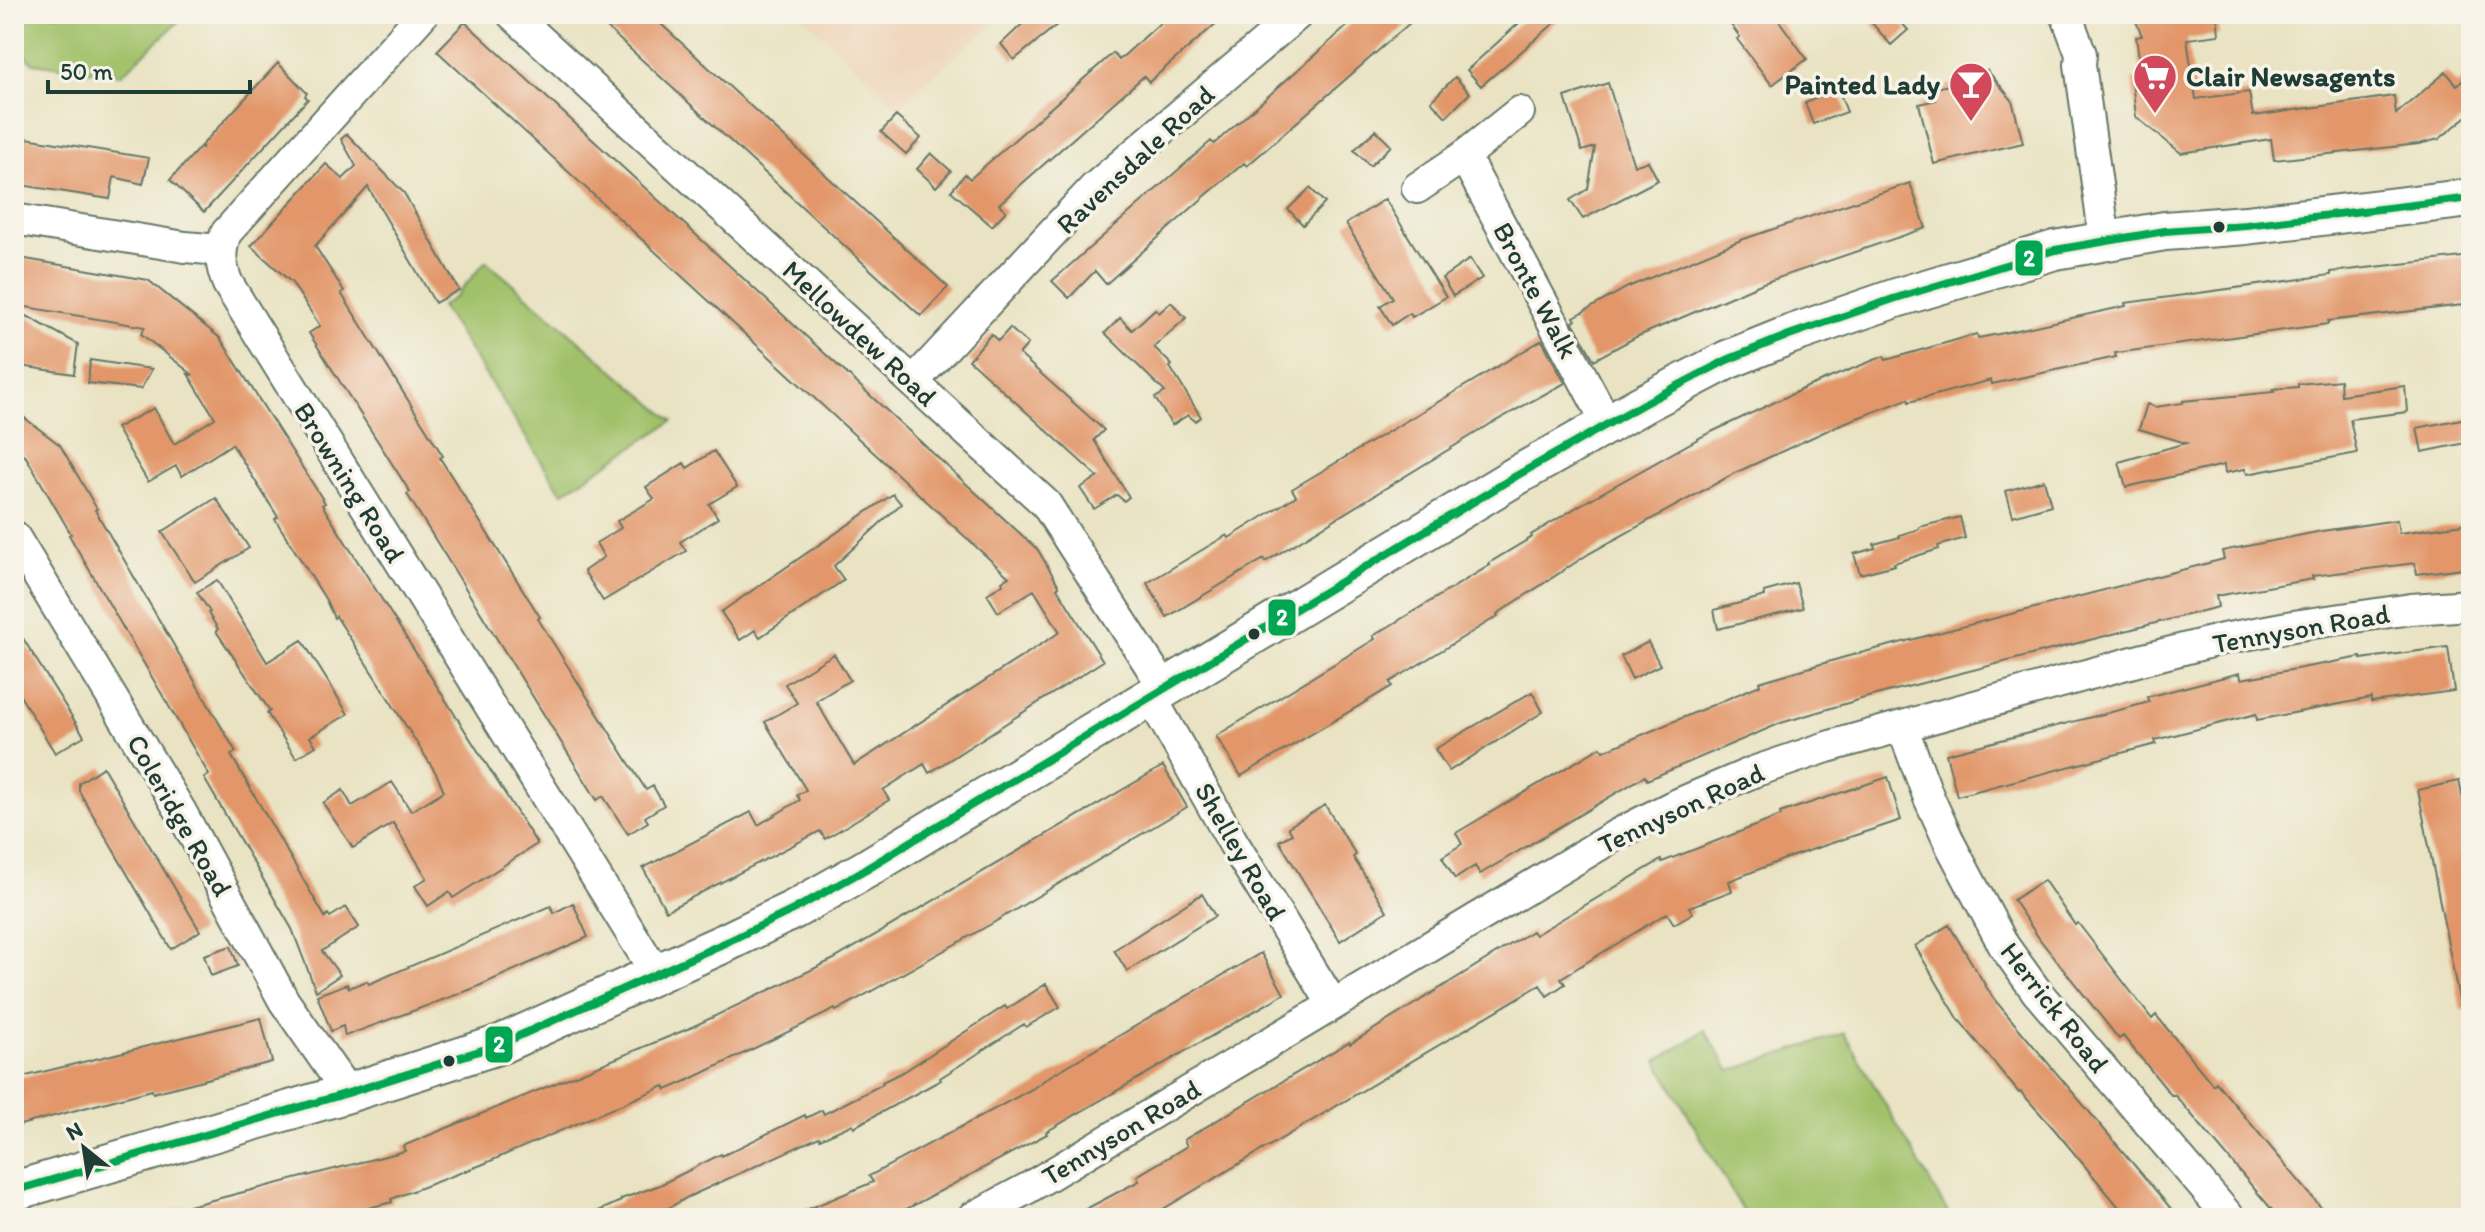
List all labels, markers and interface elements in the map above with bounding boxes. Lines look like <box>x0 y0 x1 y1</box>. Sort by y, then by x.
scale bar <box>48 44 250 94</box>
supermarket icon: Clair Newsagents <box>2131 52 2179 115</box>
text: 50 m <box>60 57 113 86</box>
place label: Clair Newsagents <box>2186 59 2395 93</box>
bar icon: Painted Lady <box>1947 60 1995 123</box>
place label: Painted Lady <box>1785 67 1941 101</box>
street label: Ravensdale Road <box>1049 77 1221 241</box>
street label: Bronte Walk <box>1486 216 1586 364</box>
unlabelled marker <box>2211 219 2227 235</box>
line badge: 2 <box>2014 239 2044 277</box>
text: 2 <box>2023 245 2035 272</box>
street label: Mellowdew Road <box>776 253 944 413</box>
street label: Browning Road <box>287 395 413 569</box>
street label: Tennyson Road <box>2210 596 2392 660</box>
line badge: 2 <box>1267 598 1297 637</box>
text: 2 <box>1276 604 1288 631</box>
unlabelled marker <box>1246 626 1262 642</box>
street label: Coleridge Road <box>120 728 240 902</box>
street label: Tennyson Road <box>1593 755 1769 861</box>
street label: Shelley Road <box>1188 776 1294 926</box>
street label: Herrick Road <box>1994 935 2116 1079</box>
line badge: 2 <box>484 1025 514 1064</box>
text: 2 <box>493 1031 505 1058</box>
unlabelled marker <box>441 1053 457 1069</box>
street label: Tennyson Road <box>1035 1071 1207 1193</box>
north arrow <box>44 1108 124 1188</box>
text: N <box>61 1116 87 1147</box>

